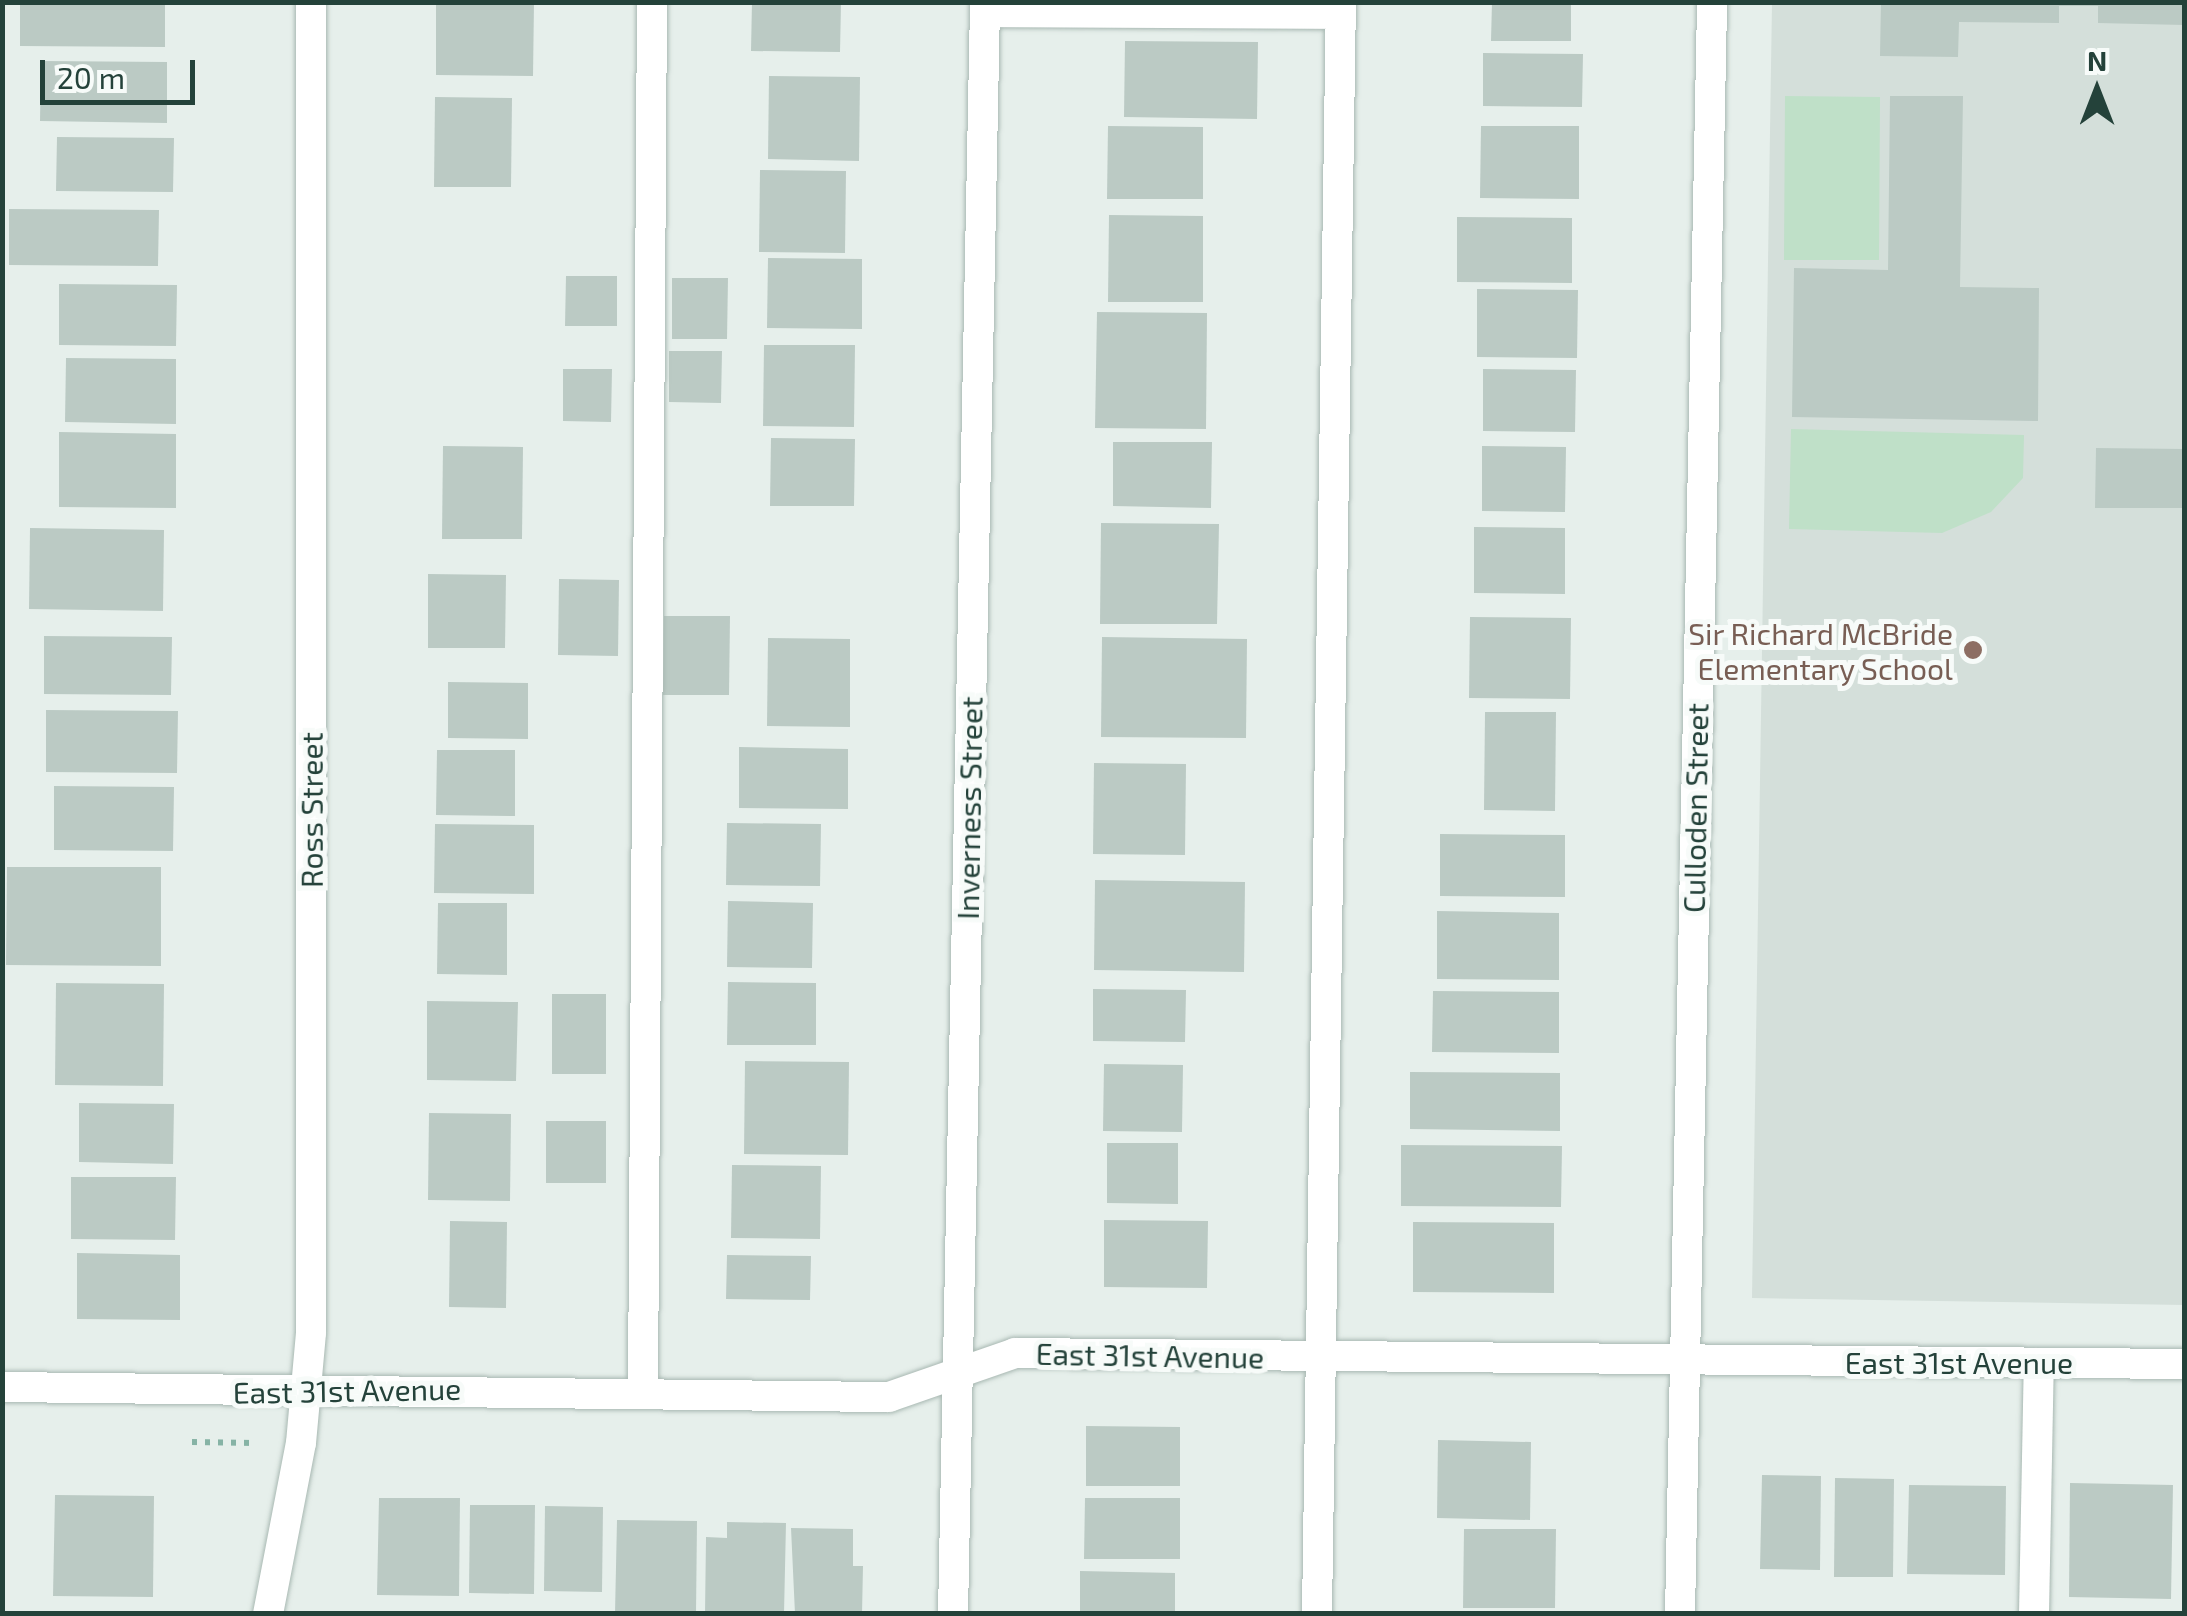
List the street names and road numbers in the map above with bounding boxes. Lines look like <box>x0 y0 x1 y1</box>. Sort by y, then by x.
street label: Inverness Street <box>949 696 989 920</box>
street label: Culloden Street <box>1675 703 1715 913</box>
street label: Ross Street <box>293 732 329 888</box>
street label: East 31st Avenue <box>1035 1335 1265 1375</box>
street label: East 31st Avenue <box>1844 1344 2074 1380</box>
street label: East 31st Avenue <box>232 1370 462 1410</box>

